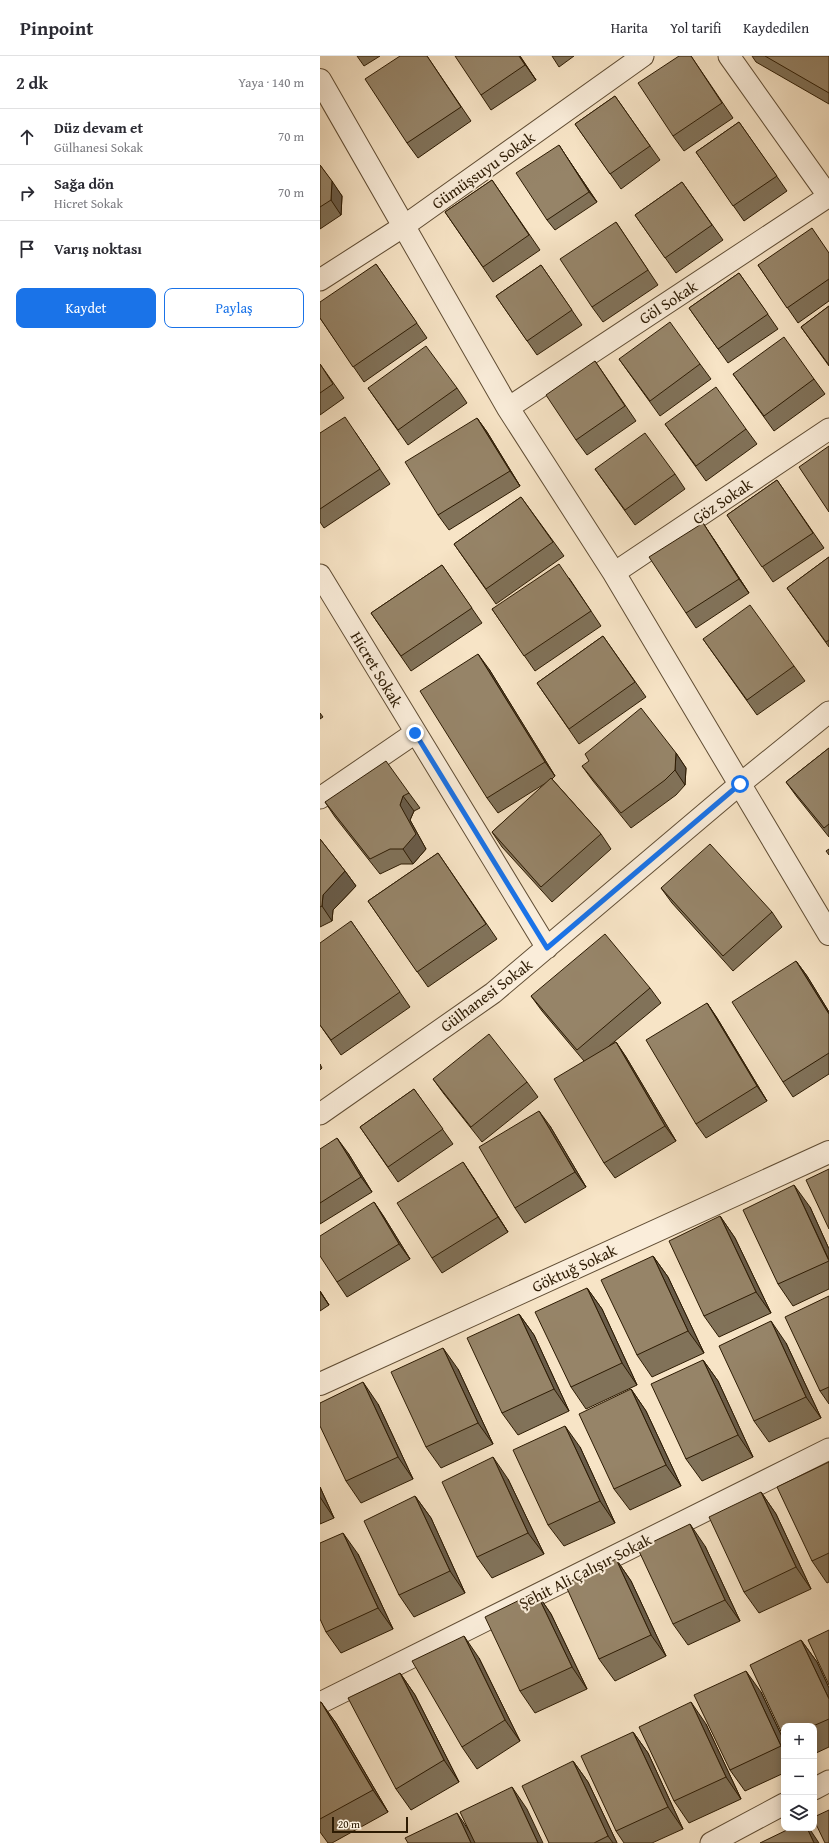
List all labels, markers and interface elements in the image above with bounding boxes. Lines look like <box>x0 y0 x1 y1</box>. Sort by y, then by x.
text: Pinpoint <box>20 14 93 42</box>
text: Harita <box>611 18 648 38</box>
text: Yol tarifi <box>670 18 721 38</box>
text: Kaydedilen <box>743 18 809 38</box>
text: 2 dk <box>16 70 48 95</box>
text: Yaya · 140 m <box>238 73 304 92</box>
text: Düz devam et <box>54 117 143 138</box>
street label: Gümüşsuyu Sokak <box>427 125 540 215</box>
icon: ahead <box>16 126 38 148</box>
text: 70 m <box>278 127 304 146</box>
text: Gülhanesi Sokak <box>54 138 143 157</box>
text: Sağa dön <box>54 173 114 194</box>
icon: right <box>16 182 38 204</box>
text: 70 m <box>278 183 304 202</box>
text: Hicret Sokak <box>54 194 123 213</box>
icon: arrive <box>16 238 38 260</box>
text: Varış noktası <box>54 238 142 259</box>
street label: Göl Sokak <box>634 274 703 330</box>
button: Kaydet <box>16 288 156 328</box>
button: Paylaş <box>164 288 304 328</box>
street label: Göz Sokak <box>687 472 758 530</box>
street label: Hicret Sokak <box>345 626 410 712</box>
route end <box>406 724 424 742</box>
route start <box>731 775 749 793</box>
street label: Gülhanesi Sokak <box>435 952 538 1038</box>
street label: Göktuğ Sokak <box>528 1237 621 1298</box>
street label: Şehit Ali Çalışır Sokak <box>514 1527 656 1615</box>
map controls <box>781 1723 817 1831</box>
button: + <box>781 1723 817 1759</box>
button: − <box>781 1759 817 1795</box>
button: layers <box>781 1795 817 1831</box>
scale bar <box>332 1815 408 1834</box>
text: 20 m <box>338 1816 360 1832</box>

